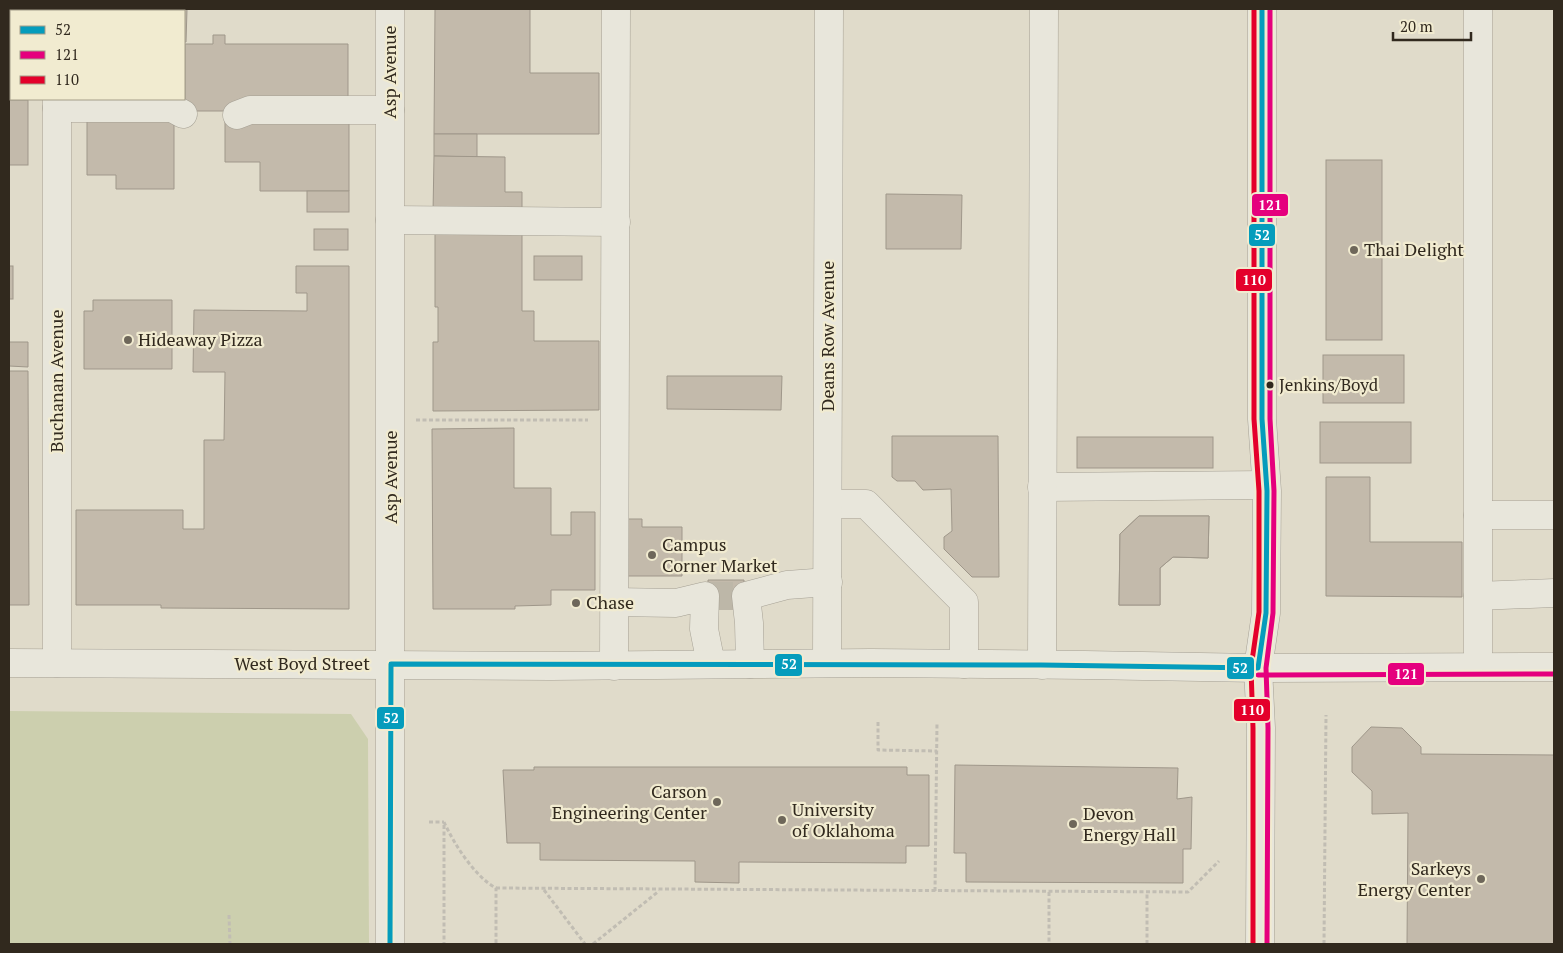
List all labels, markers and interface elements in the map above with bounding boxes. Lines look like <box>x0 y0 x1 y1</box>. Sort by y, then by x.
legend <box>10 10 185 100</box>
scale bar <box>1393 10 1470 42</box>
text: 20 m <box>1400 16 1433 36</box>
text: 52 <box>55 19 71 39</box>
street label: Asp Avenue <box>377 25 401 119</box>
text: 121 <box>55 44 79 64</box>
text: 110 <box>55 69 79 89</box>
line badge: 121 <box>1251 193 1289 217</box>
text: 121 <box>1258 195 1282 214</box>
line badge: 52 <box>1248 223 1276 247</box>
text: 52 <box>1254 225 1270 244</box>
place label: Thai Delight <box>1364 237 1464 261</box>
marker: Thai Delight <box>1348 244 1360 256</box>
street label: Deans Row Avenue <box>815 261 839 411</box>
line badge: 110 <box>1235 268 1273 292</box>
text: 110 <box>1242 270 1266 289</box>
street label: Buchanan Avenue <box>44 310 68 452</box>
place label: Hideaway Pizza <box>138 327 263 351</box>
marker: Hideaway Pizza <box>122 334 134 346</box>
place label: Jenkins/Boyd <box>1279 373 1379 396</box>
marker: Jenkins/Boyd <box>1265 380 1275 390</box>
street label: Asp Avenue <box>378 430 402 524</box>
place label: Campus Corner Market <box>662 532 778 577</box>
marker: Campus Corner Market <box>646 549 658 561</box>
place label: Chase <box>586 590 634 614</box>
marker: Chase <box>570 597 582 609</box>
street label: West Boyd Street <box>234 651 370 675</box>
line badge: 52 <box>774 653 803 677</box>
text: 52 <box>781 654 797 673</box>
line badge: 52 <box>1226 656 1255 680</box>
text: 52 <box>1232 658 1248 677</box>
line badge: 121 <box>1387 662 1425 686</box>
text: 121 <box>1394 664 1418 683</box>
line badge: 110 <box>1233 698 1271 722</box>
text: 110 <box>1240 700 1264 719</box>
line badge: 52 <box>376 706 405 730</box>
text: 52 <box>383 708 399 727</box>
place label: Carson Engineering Center <box>552 779 707 824</box>
marker: Carson Engineering Center <box>711 796 723 808</box>
place label: University of Oklahoma <box>792 797 895 842</box>
place label: Devon Energy Hall <box>1083 801 1176 846</box>
marker: University of Oklahoma <box>776 814 788 826</box>
marker: Devon Energy Hall <box>1067 818 1079 830</box>
place label: Sarkeys Energy Center <box>1357 856 1471 901</box>
marker: Sarkeys Energy Center <box>1475 873 1487 885</box>

